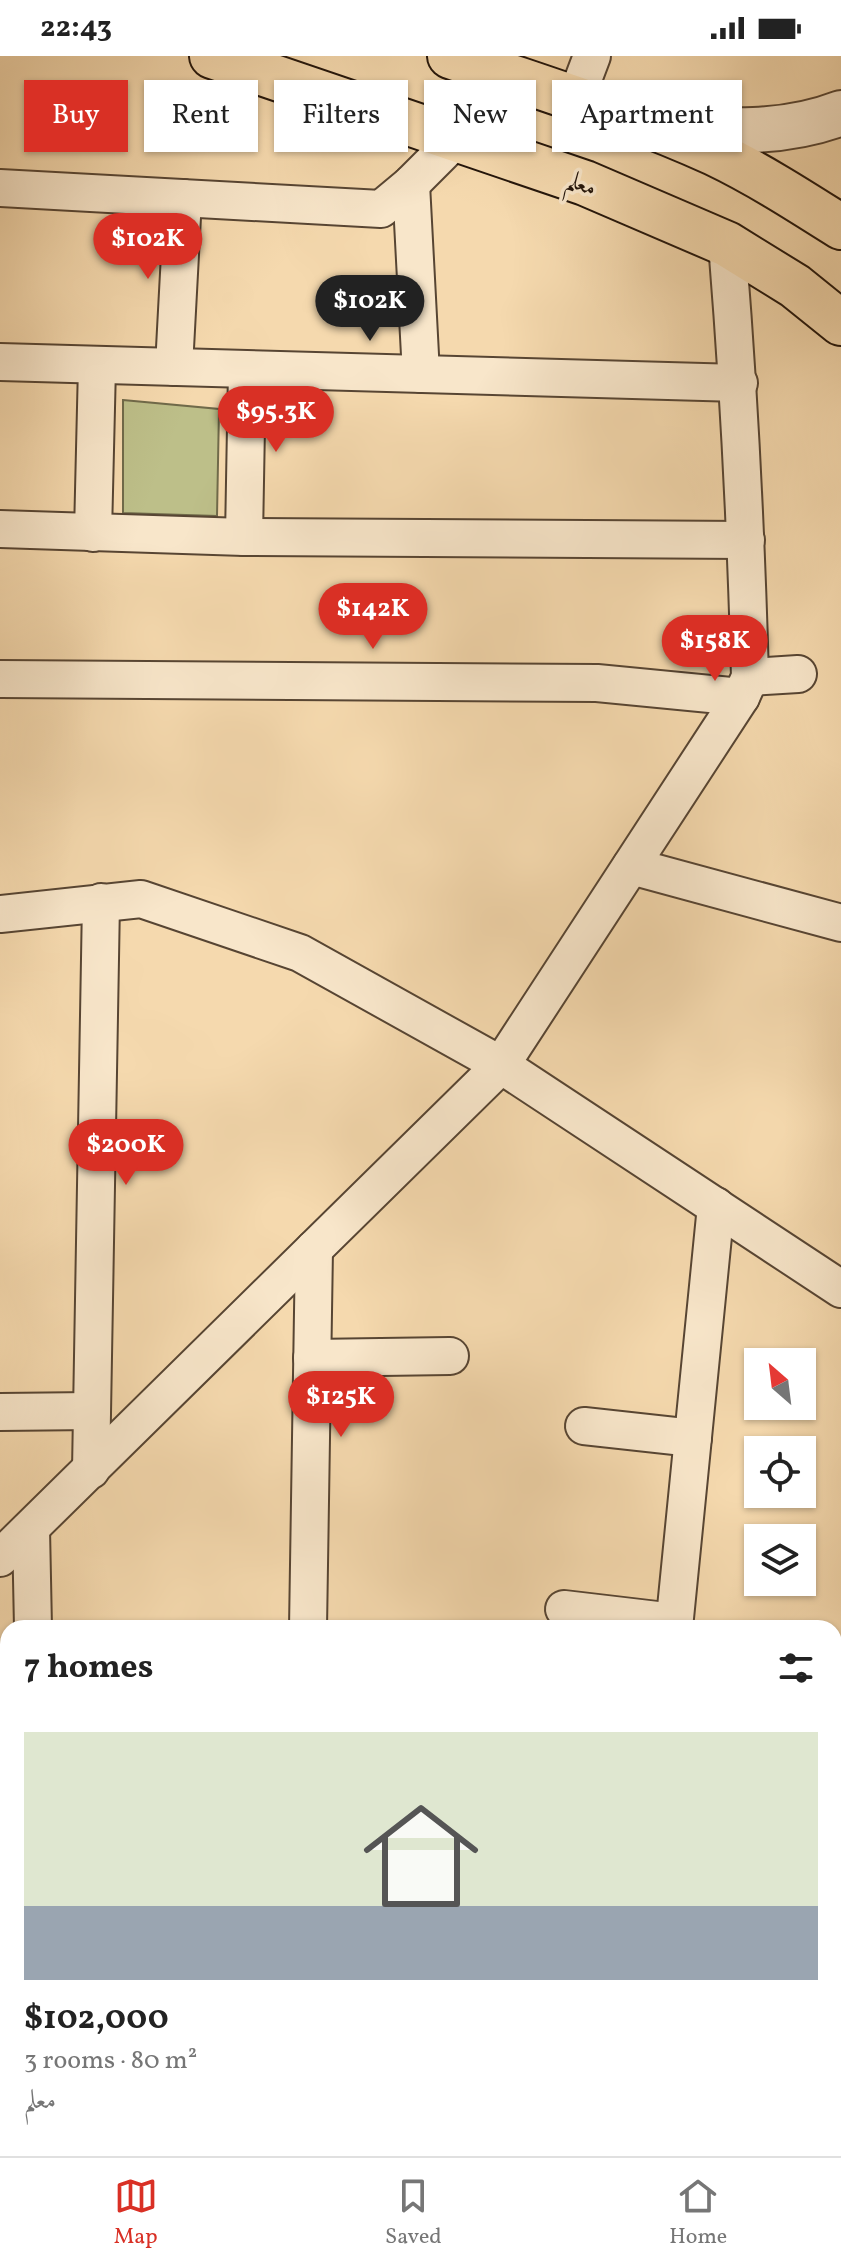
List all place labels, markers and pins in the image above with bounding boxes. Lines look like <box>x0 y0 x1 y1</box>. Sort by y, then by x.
pin: $102K <box>92 213 204 281</box>
pin: $102K <box>314 275 426 343</box>
pin: $95.3K <box>211 386 341 454</box>
pin: $142K <box>317 583 429 651</box>
pin: $158K <box>659 615 771 683</box>
pin: $200K <box>70 1119 182 1187</box>
pin: $125K <box>285 1371 397 1439</box>

